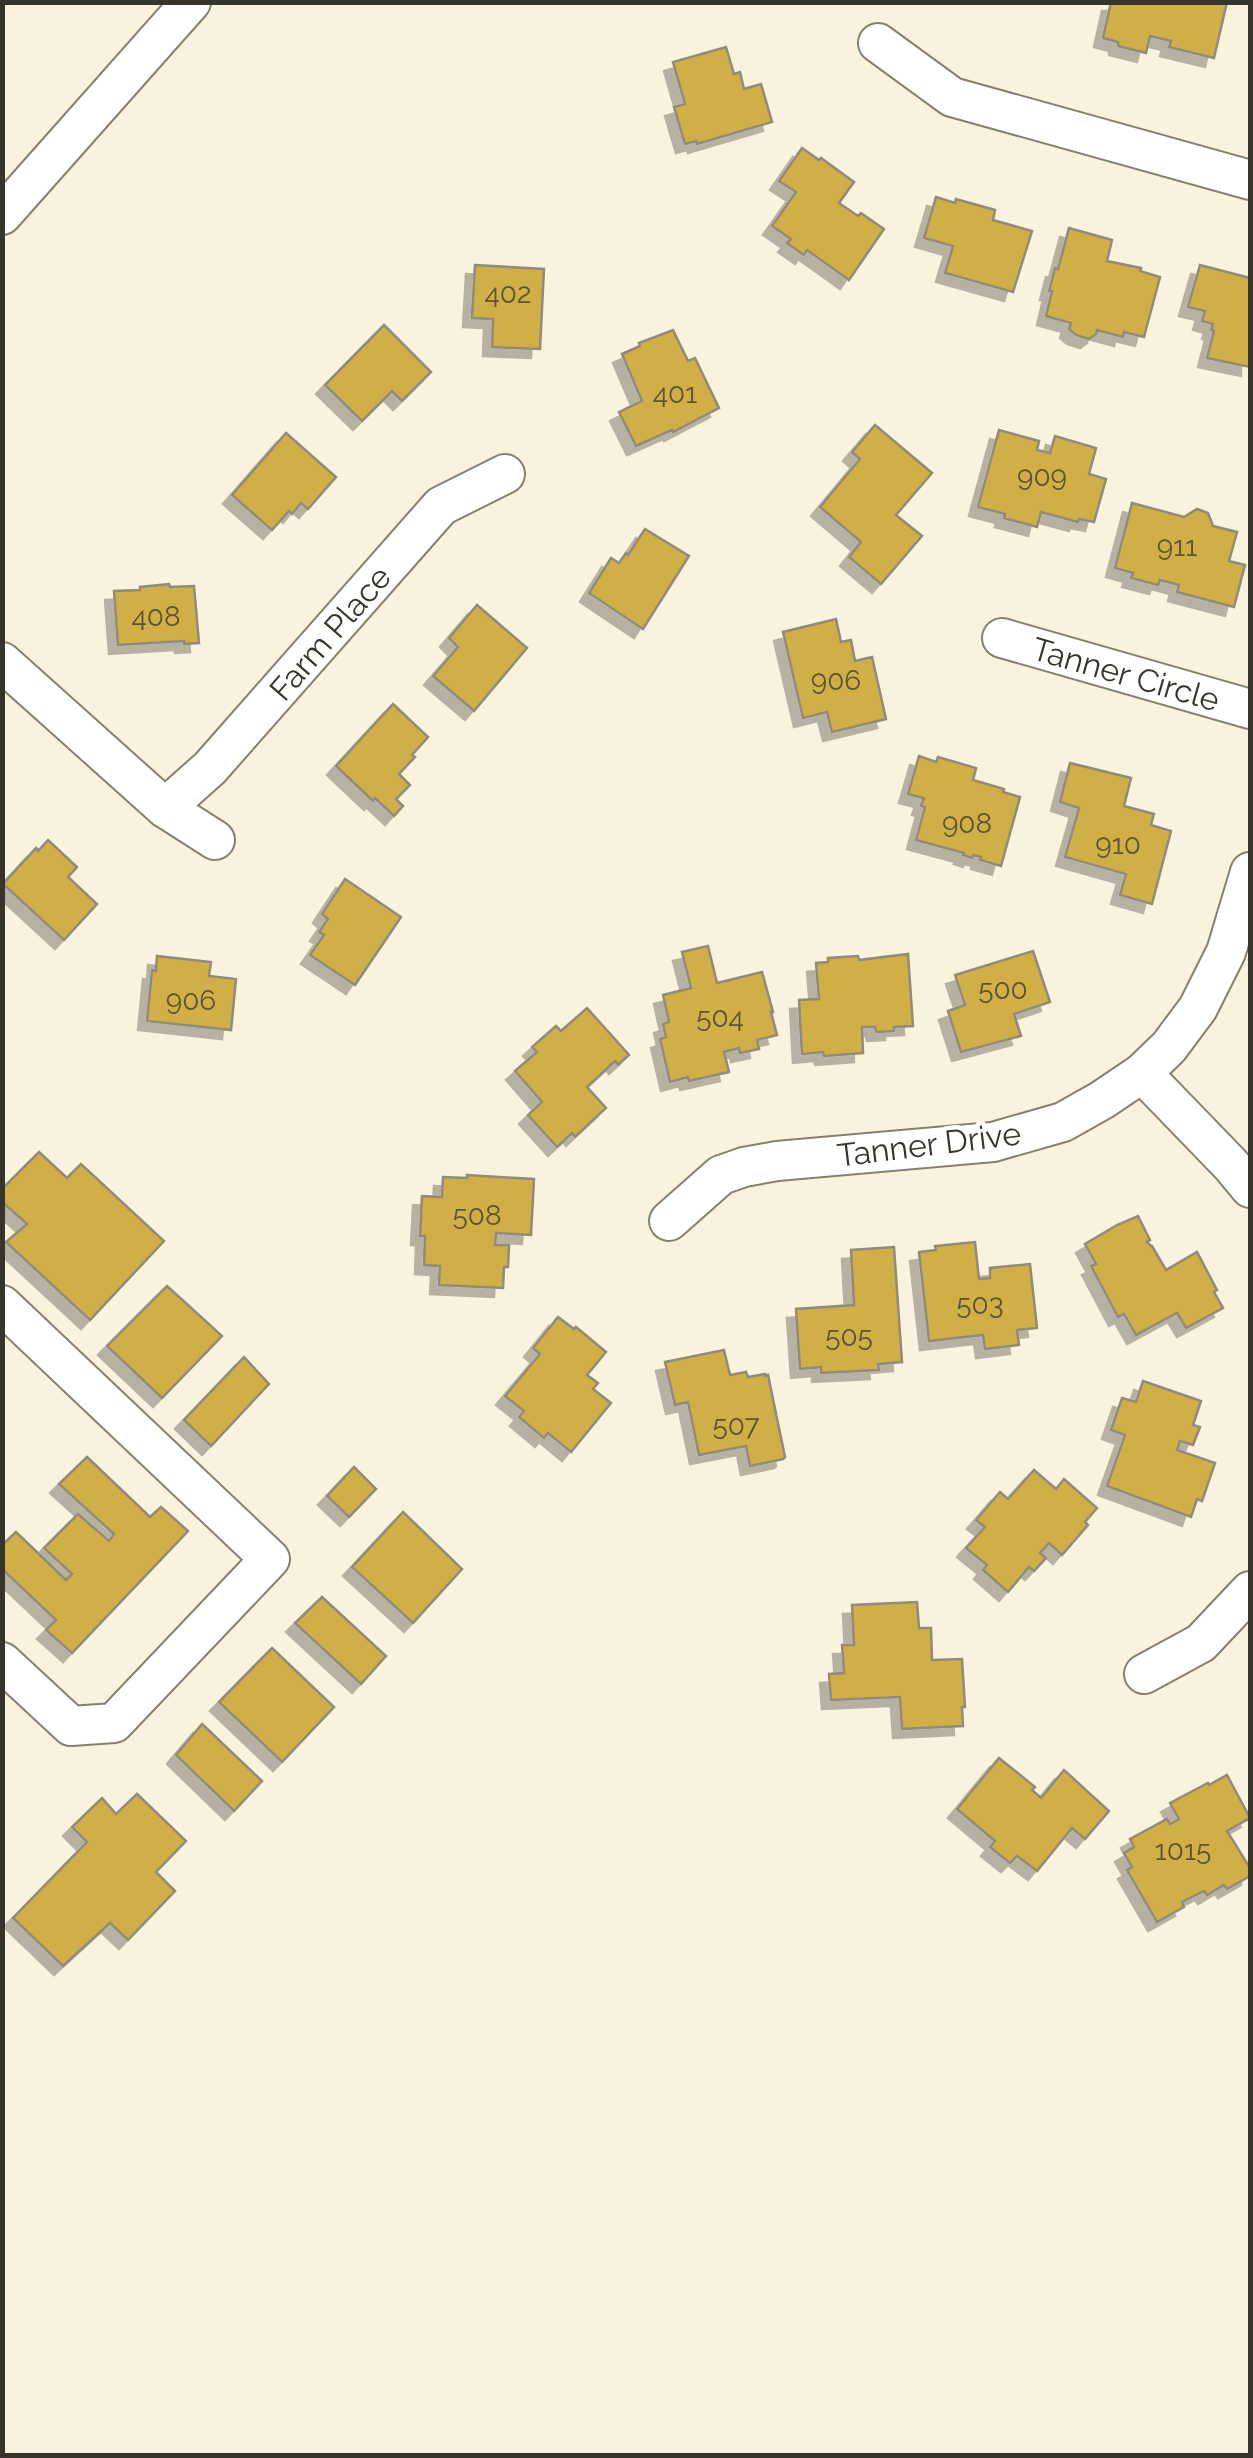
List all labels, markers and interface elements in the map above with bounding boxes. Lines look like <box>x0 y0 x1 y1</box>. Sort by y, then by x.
house number: 402 <box>484 277 532 310</box>
house number: 401 <box>653 377 697 410</box>
house number: 909 <box>1017 460 1067 493</box>
house number: 911 <box>1157 530 1197 563</box>
street label: Farm Place <box>262 559 398 707</box>
house number: 408 <box>131 600 181 633</box>
street label: Tanner Circle <box>1028 630 1224 718</box>
house number: 906 <box>811 664 861 697</box>
house number: 908 <box>942 807 992 840</box>
house number: 910 <box>1095 828 1141 861</box>
house number: 500 <box>978 973 1028 1006</box>
house number: 906 <box>166 984 216 1017</box>
house number: 504 <box>696 1001 744 1034</box>
street label: Tanner Drive <box>835 1114 1023 1174</box>
house number: 508 <box>452 1199 502 1232</box>
house number: 503 <box>956 1288 1004 1321</box>
house number: 505 <box>825 1320 873 1353</box>
house number: 507 <box>712 1409 760 1442</box>
house number: 1015 <box>1155 1834 1211 1867</box>

